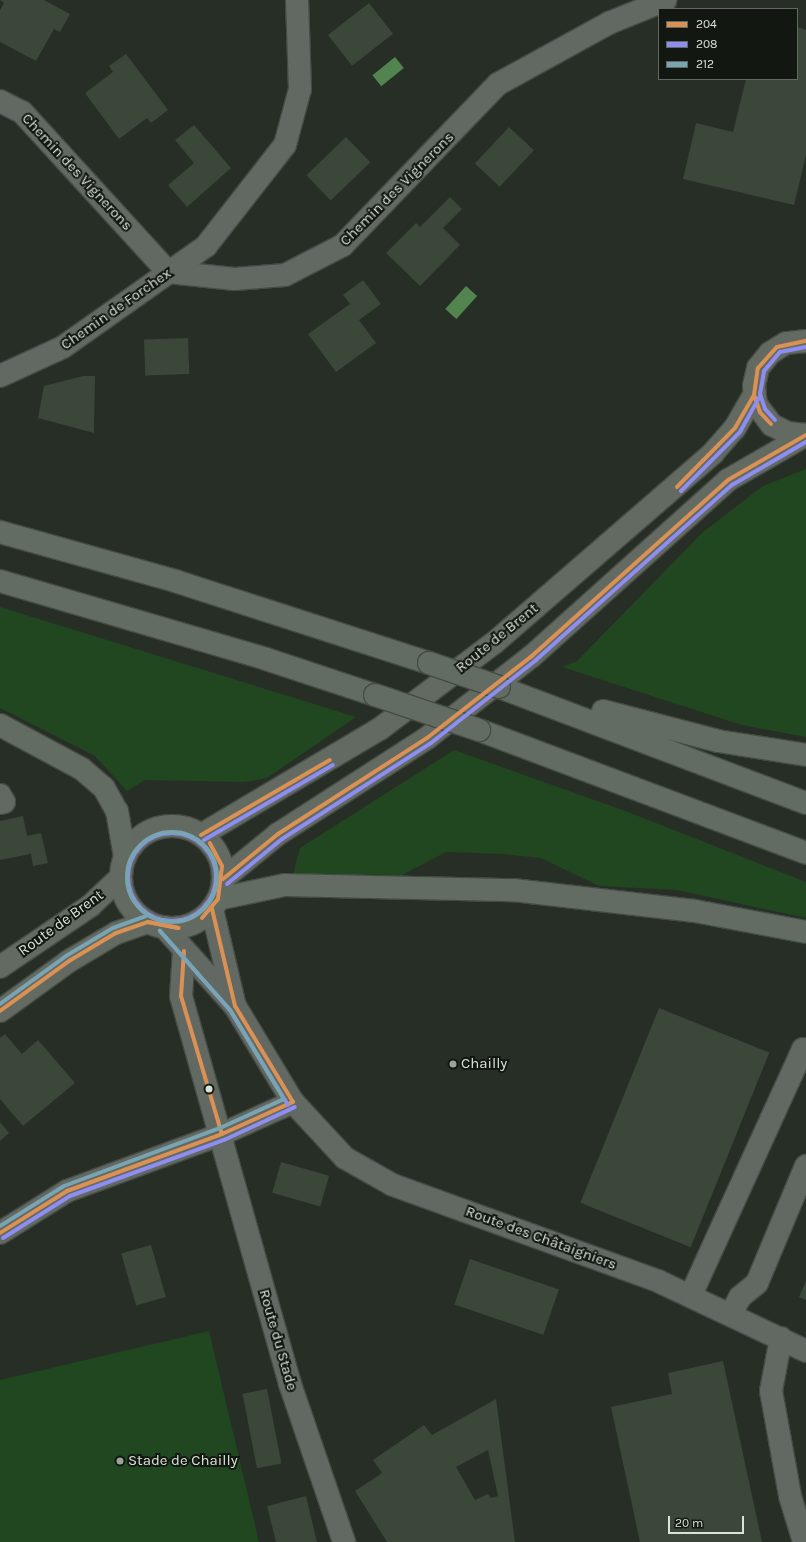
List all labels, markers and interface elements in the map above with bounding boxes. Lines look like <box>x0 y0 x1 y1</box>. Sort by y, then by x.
legend <box>658 8 798 80</box>
text: 204 <box>696 17 717 31</box>
text: 208 <box>696 37 717 51</box>
text: 212 <box>696 57 714 71</box>
street label: Chemin des Vignerons <box>18 110 136 234</box>
street label: Chemin des Vignerons <box>336 128 458 250</box>
street label: Chemin de Forchex <box>57 264 175 354</box>
street label: Route de Brent <box>452 599 542 677</box>
street label: Route de Brent <box>15 886 107 960</box>
place label: Chailly <box>461 1055 507 1073</box>
marker: Chailly <box>448 1059 458 1069</box>
unlabelled marker <box>204 1084 214 1094</box>
street label: Route des Châtaigniers <box>463 1202 619 1274</box>
street label: Route du Stade <box>255 1287 301 1393</box>
place label: Stade de Chailly <box>128 1452 238 1470</box>
marker: Stade de Chailly <box>115 1456 125 1466</box>
scale bar <box>670 1508 746 1534</box>
text: 20 m <box>675 1516 703 1530</box>

